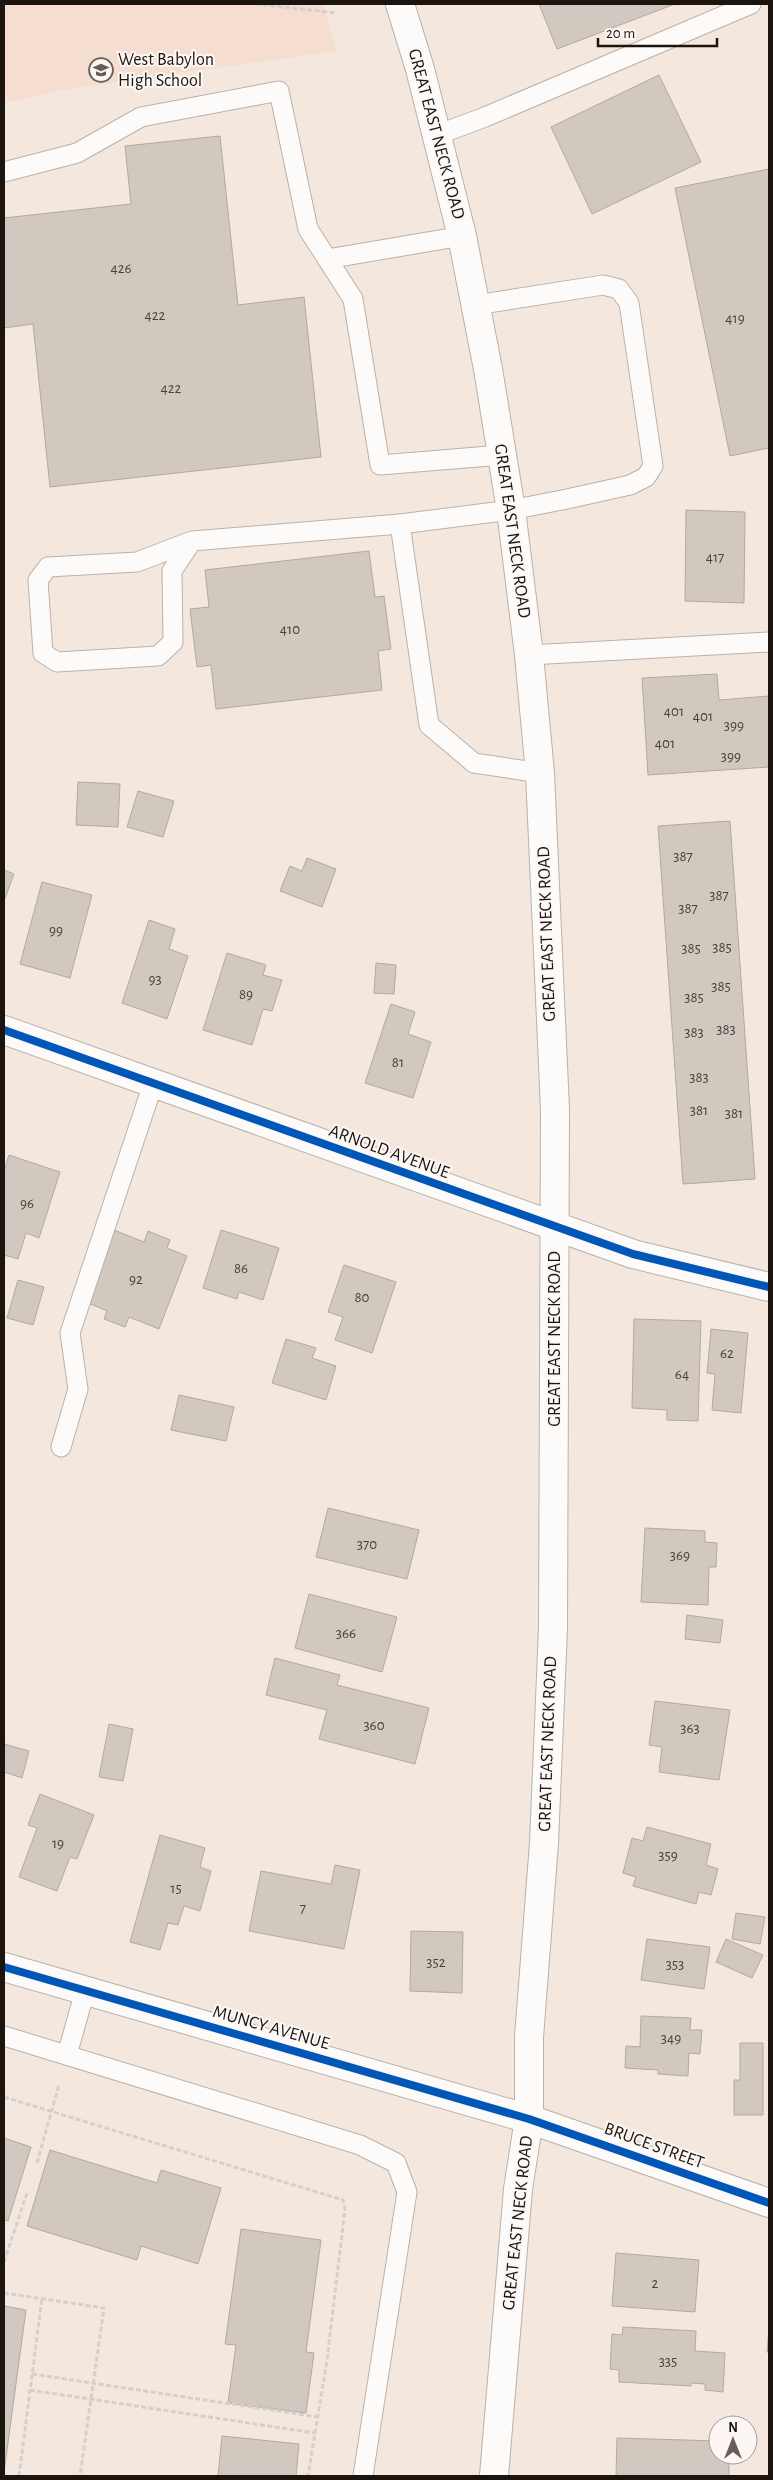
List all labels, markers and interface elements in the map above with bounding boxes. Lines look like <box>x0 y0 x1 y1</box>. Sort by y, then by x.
scale bar <box>598 15 717 47</box>
text: 20 m <box>606 26 635 41</box>
street label: GREAT EAST NECK ROAD <box>405 47 467 221</box>
place label: West Babylon High School <box>118 51 214 90</box>
school or university icon: West Babylon High School <box>88 57 114 83</box>
house number: 426 <box>110 261 132 276</box>
house number: 422 <box>145 308 166 323</box>
house number: 419 <box>725 311 745 326</box>
house number: 422 <box>161 381 182 396</box>
street label: GREAT EAST NECK ROAD <box>491 443 533 619</box>
house number: 417 <box>706 550 724 565</box>
house number: 410 <box>280 622 300 637</box>
house number: 401 <box>664 704 684 719</box>
house number: 401 <box>693 709 713 724</box>
house number: 399 <box>724 718 744 733</box>
house number: 401 <box>655 736 675 751</box>
house number: 399 <box>721 749 741 764</box>
street label: GREAT EAST NECK ROAD <box>535 846 559 1022</box>
house number: 387 <box>673 849 693 864</box>
house number: 387 <box>709 888 729 903</box>
house number: 387 <box>678 901 698 916</box>
house number: 99 <box>49 923 63 938</box>
house number: 385 <box>712 940 732 955</box>
house number: 385 <box>681 941 701 956</box>
house number: 93 <box>148 972 162 987</box>
house number: 385 <box>711 979 731 994</box>
house number: 89 <box>239 987 253 1002</box>
house number: 385 <box>684 990 704 1005</box>
house number: 383 <box>716 1022 736 1037</box>
house number: 383 <box>684 1025 704 1040</box>
house number: 81 <box>392 1055 404 1070</box>
house number: 383 <box>689 1070 709 1085</box>
house number: 381 <box>690 1103 708 1118</box>
house number: 381 <box>725 1106 743 1121</box>
street label: ARNOLD AVENUE <box>326 1122 452 1182</box>
house number: 96 <box>20 1196 34 1211</box>
street label: GREAT EAST NECK ROAD <box>546 1251 564 1427</box>
house number: 86 <box>234 1261 248 1276</box>
house number: 92 <box>129 1272 143 1287</box>
house number: 80 <box>354 1290 370 1305</box>
house number: 62 <box>720 1346 734 1361</box>
house number: 64 <box>675 1367 689 1382</box>
house number: 370 <box>357 1537 377 1552</box>
house number: 369 <box>670 1548 690 1563</box>
house number: 366 <box>336 1626 356 1641</box>
street label: GREAT EAST NECK ROAD <box>536 1656 560 1832</box>
house number: 360 <box>363 1718 385 1733</box>
house number: 363 <box>680 1721 700 1736</box>
house number: 19 <box>52 1836 64 1851</box>
house number: 359 <box>658 1848 678 1863</box>
house number: 15 <box>170 1881 182 1896</box>
house number: 7 <box>300 1901 306 1916</box>
house number: 352 <box>426 1955 446 1970</box>
house number: 353 <box>666 1957 684 1972</box>
street label: MUNCY AVENUE <box>211 2003 332 2053</box>
house number: 349 <box>661 2031 681 2046</box>
street label: BRUCE STREET <box>602 2120 706 2172</box>
street label: GREAT EAST NECK ROAD <box>500 2135 536 2311</box>
house number: 2 <box>652 2276 659 2291</box>
house number: 335 <box>659 2354 677 2369</box>
north arrow <box>708 2415 758 2465</box>
text: N <box>728 2421 738 2435</box>

